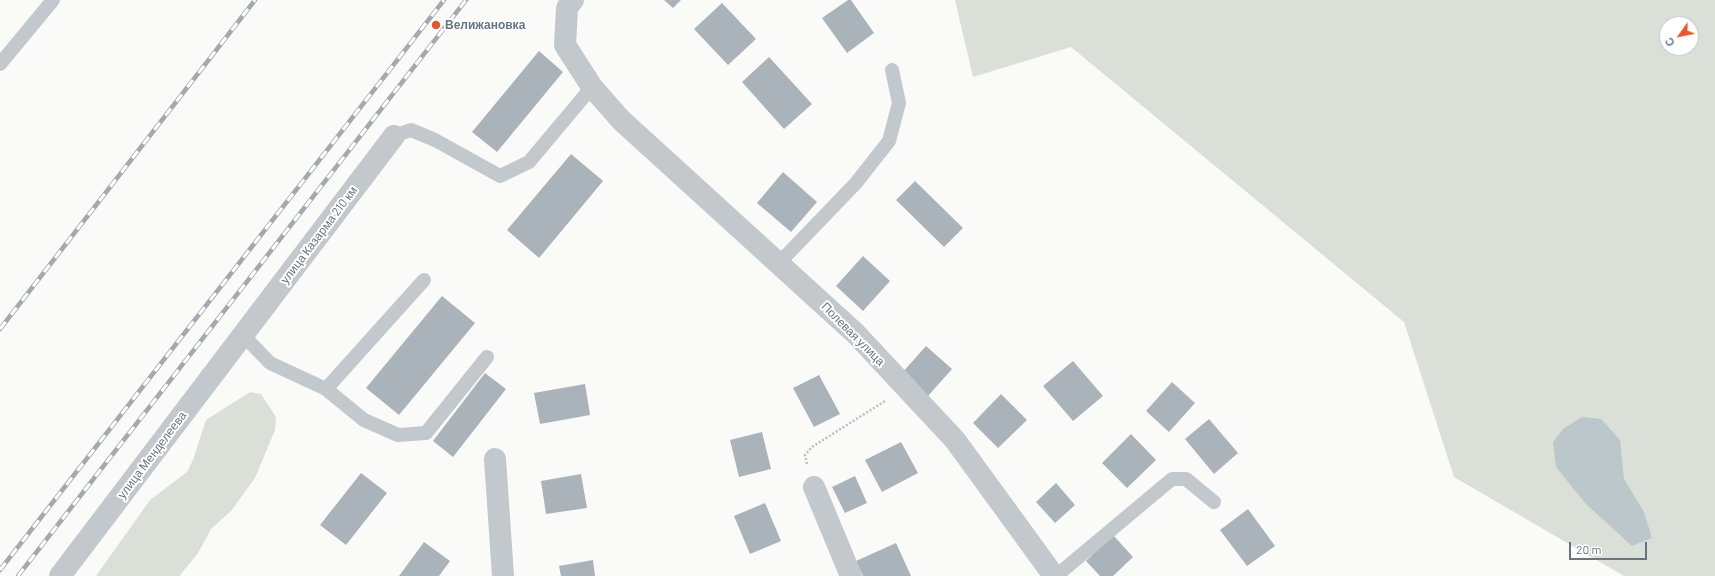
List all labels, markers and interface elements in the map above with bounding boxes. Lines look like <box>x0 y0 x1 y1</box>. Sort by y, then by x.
north arrow <box>1659 16 1699 56</box>
place label: Велижановка <box>445 18 525 32</box>
marker: Велижановка <box>430 19 442 31</box>
text: С <box>1662 35 1677 49</box>
street label: улица Казарма 210 км <box>278 183 360 287</box>
street label: Полевая улица <box>818 299 888 369</box>
street label: улица Менделеева <box>115 409 189 501</box>
scale bar <box>1571 534 1649 560</box>
text: 20 m <box>1576 542 1602 556</box>

